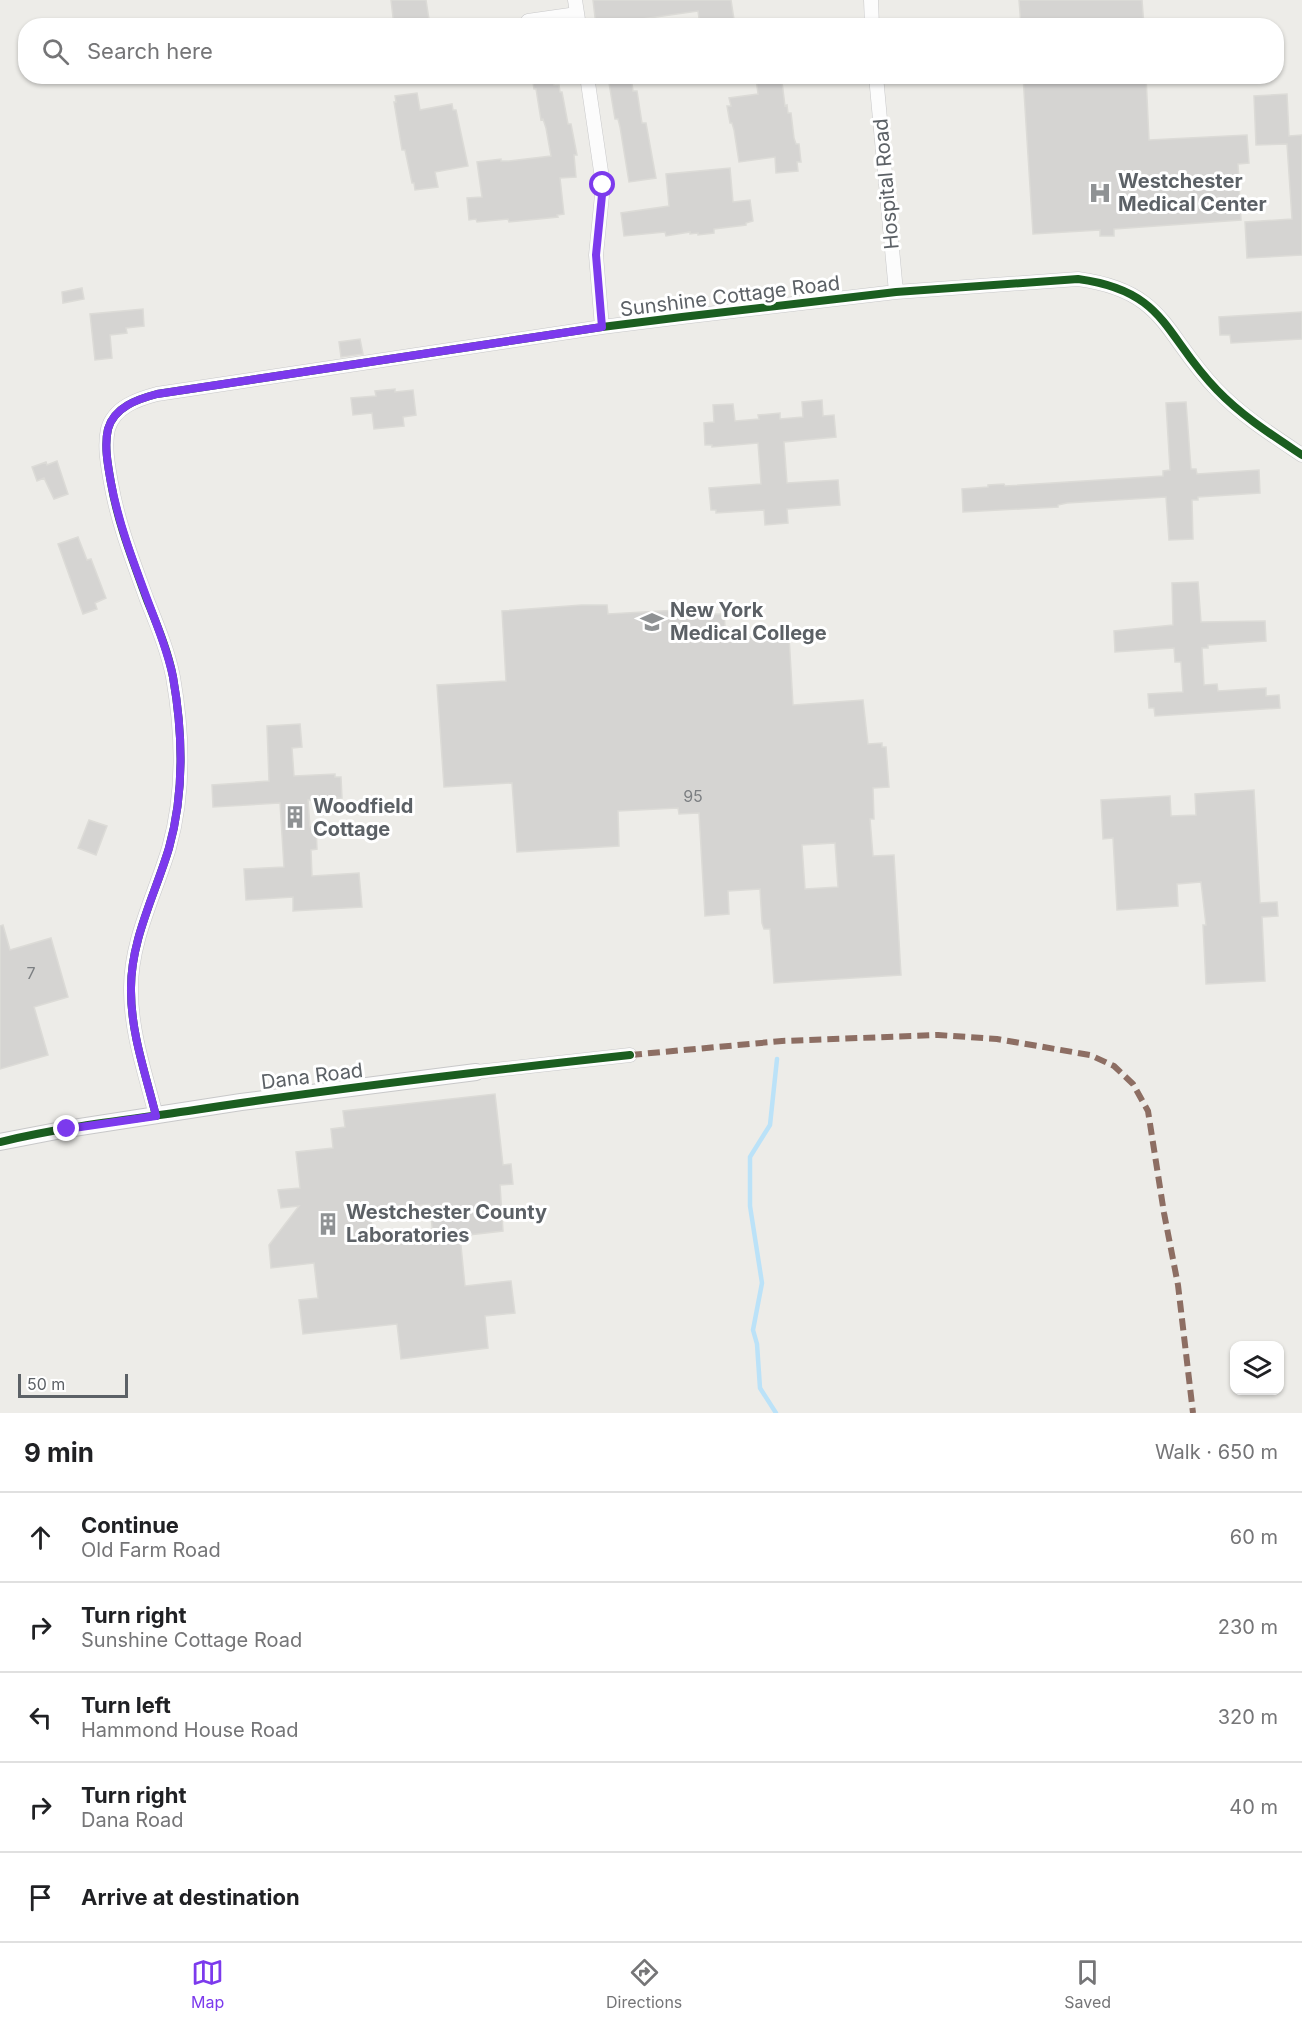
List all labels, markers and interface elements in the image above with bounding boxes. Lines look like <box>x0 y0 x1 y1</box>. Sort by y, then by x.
search box <box>18 18 1284 84</box>
icon: search <box>39 35 72 68</box>
text: Search here <box>87 38 213 64</box>
street label: Hospital Road <box>868 118 904 250</box>
place label: Westchester Medical Center <box>1118 169 1267 216</box>
route start <box>589 171 615 197</box>
hospital icon: Westchester Medical Center <box>1087 180 1113 206</box>
street label: Sunshine Cottage Road <box>619 271 841 321</box>
place label: New York Medical College <box>670 598 827 645</box>
school or university icon: New York Medical College <box>639 609 665 635</box>
house number: 95 <box>683 786 703 806</box>
place label: Woodfield Cottage <box>313 794 413 841</box>
building icon: Woodfield Cottage <box>282 804 308 830</box>
house number: 7 <box>26 963 36 983</box>
street label: Dana Road <box>260 1058 364 1094</box>
route end <box>53 1115 79 1141</box>
place label: Westchester County Laboratories <box>346 1200 547 1247</box>
building icon: Westchester County Laboratories <box>315 1211 341 1237</box>
map controls <box>1230 1341 1284 1395</box>
button: layers <box>1230 1341 1284 1395</box>
scale bar <box>18 1371 128 1398</box>
text: 50 m <box>27 1374 65 1394</box>
text: 9 min <box>24 1437 94 1468</box>
text: Walk · 650 m <box>1155 1440 1278 1464</box>
text: Continue <box>81 1512 179 1538</box>
icon: ahead <box>24 1521 57 1554</box>
text: 60 m <box>1230 1525 1278 1549</box>
text: Old Farm Road <box>81 1538 221 1562</box>
text: Turn right <box>81 1602 187 1628</box>
icon: right <box>24 1611 57 1644</box>
text: 230 m <box>1218 1615 1278 1639</box>
text: Sunshine Cottage Road <box>81 1628 302 1652</box>
text: Turn left <box>81 1692 171 1718</box>
icon: left <box>24 1701 57 1734</box>
text: 320 m <box>1218 1705 1278 1729</box>
text: Hammond House Road <box>81 1718 299 1742</box>
text: Turn right <box>81 1782 187 1808</box>
icon: right <box>24 1791 57 1824</box>
text: 40 m <box>1229 1795 1278 1819</box>
text: Dana Road <box>81 1808 184 1832</box>
icon: arrive <box>24 1881 57 1914</box>
text: Arrive at destination <box>81 1884 300 1910</box>
tab: Map <box>191 1956 224 2012</box>
tab: Directions <box>606 1956 682 2012</box>
tab: Saved <box>1064 1956 1111 2012</box>

